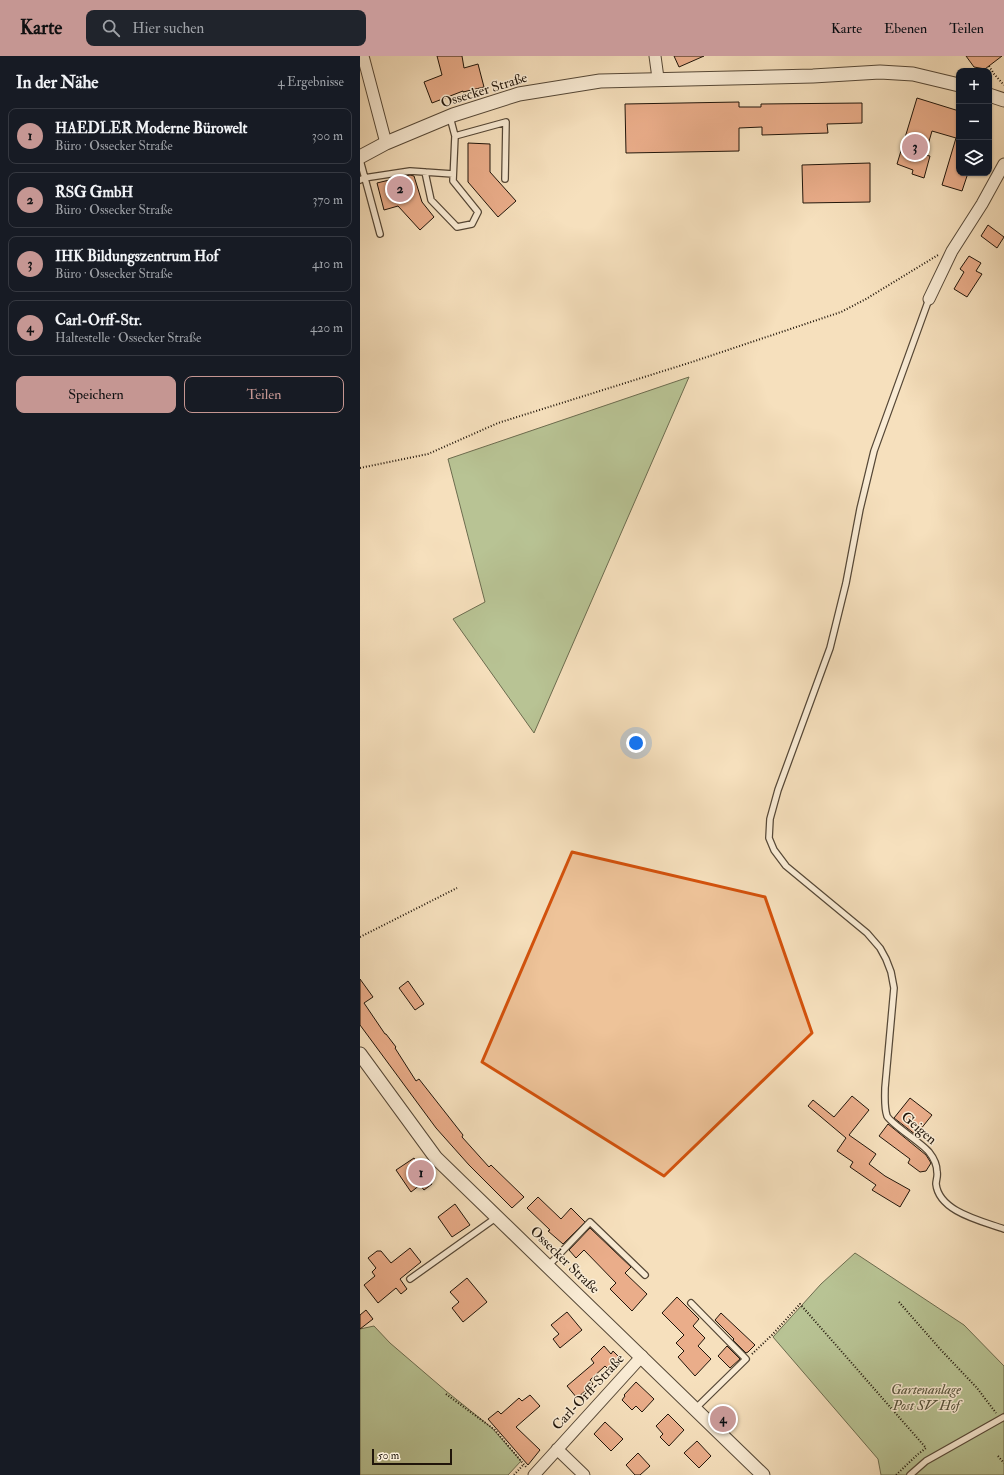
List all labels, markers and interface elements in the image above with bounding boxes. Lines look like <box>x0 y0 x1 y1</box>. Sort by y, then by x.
search box <box>86 10 366 46</box>
text: Karte <box>20 16 62 40</box>
icon: search <box>100 17 122 39</box>
text: Hier suchen <box>132 19 204 38</box>
text: Karte <box>831 20 862 37</box>
text: Ebenen <box>884 20 927 37</box>
text: Teilen <box>949 20 984 37</box>
map controls <box>956 68 992 176</box>
button: + <box>956 68 992 104</box>
street label: Ossecker Straße <box>439 69 530 111</box>
text: In der Nähe <box>16 72 98 93</box>
text: 4 Ergebnisse <box>277 74 344 90</box>
button: − <box>956 104 992 140</box>
text: HAEDLER Moderne Bürowelt <box>55 119 247 138</box>
text: 1 <box>28 128 32 144</box>
text: 300 m <box>312 128 343 144</box>
pin: 3 <box>902 132 928 162</box>
text: Büro · Ossecker Straße <box>55 138 173 154</box>
button: layers <box>956 140 992 176</box>
pin: 2 <box>387 174 413 204</box>
text: RSG GmbH <box>55 183 133 202</box>
text: 2 <box>27 192 33 208</box>
text: 370 m <box>313 192 343 208</box>
text: Büro · Ossecker Straße <box>55 202 173 218</box>
text: IHK Bildungszentrum Hof <box>55 247 218 266</box>
text: 3 <box>28 256 33 272</box>
text: 410 m <box>312 256 343 272</box>
text: Büro · Ossecker Straße <box>55 266 173 282</box>
text: Carl-Orff-Str. <box>55 311 142 330</box>
text: 4 <box>26 320 34 336</box>
text: 420 m <box>310 320 343 336</box>
text: Haltestelle · Ossecker Straße <box>55 330 201 346</box>
button: Speichern <box>16 376 176 413</box>
button: Teilen <box>184 376 344 413</box>
your location <box>626 733 646 753</box>
street label: Geigen <box>898 1108 940 1148</box>
pin: 1 <box>408 1158 434 1188</box>
street label: Ossecker Straße <box>527 1223 603 1297</box>
street label: Carl-Orff-Straße <box>548 1350 628 1434</box>
park label: Gartenanlage Post SV Hof <box>891 1381 964 1414</box>
pin: 4 <box>710 1404 736 1434</box>
scale bar <box>372 1447 452 1466</box>
text: 50 m <box>378 1449 399 1462</box>

